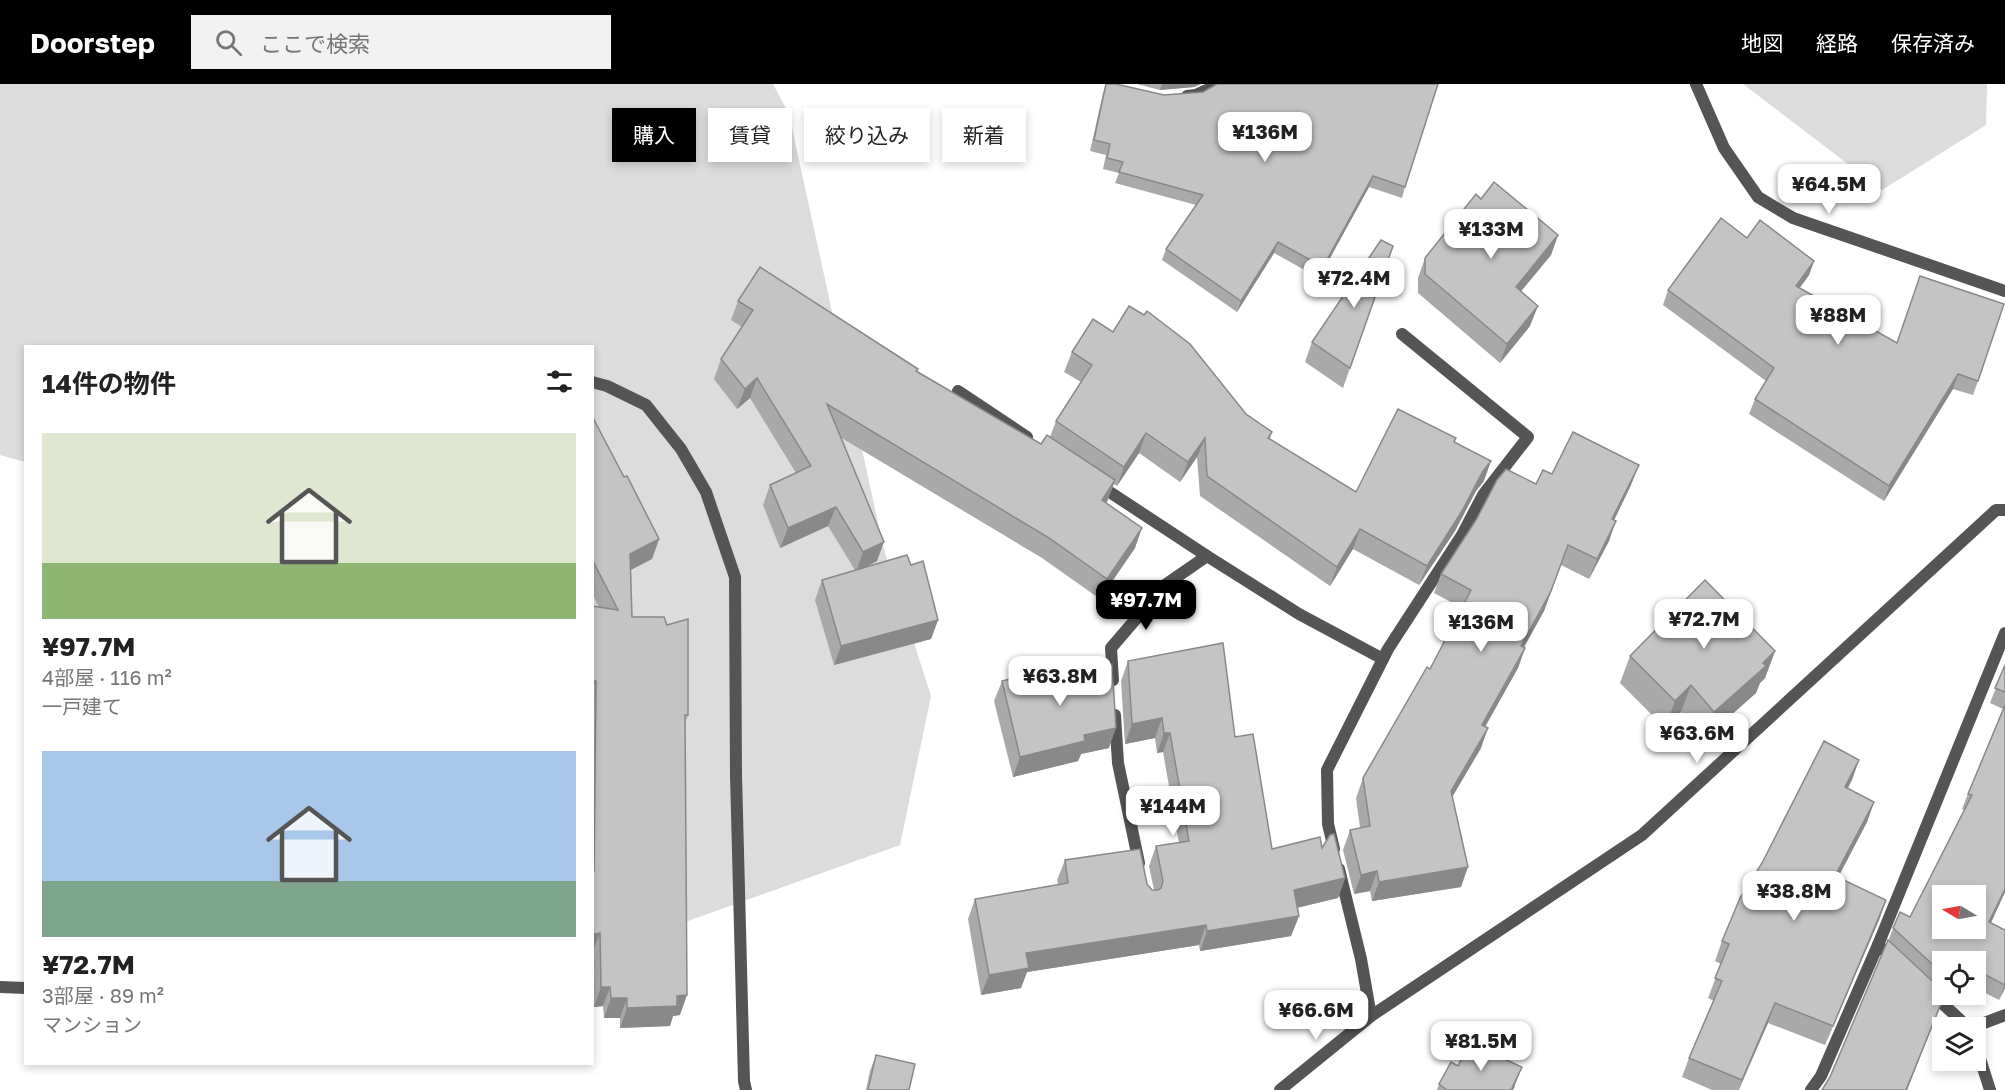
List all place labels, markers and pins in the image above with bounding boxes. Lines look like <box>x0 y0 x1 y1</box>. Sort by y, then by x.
pin: ¥136M <box>1223 112 1307 163</box>
pin: ¥64.5M <box>1780 164 1878 215</box>
pin: ¥133M <box>1449 209 1533 260</box>
pin: ¥72.4M <box>1305 258 1403 309</box>
pin: ¥88M <box>1802 295 1874 346</box>
pin: ¥97.7M <box>1097 580 1195 631</box>
pin: ¥72.7M <box>1655 599 1753 650</box>
pin: ¥136M <box>1439 602 1523 653</box>
pin: ¥63.8M <box>1011 656 1109 707</box>
pin: ¥63.6M <box>1648 713 1746 764</box>
pin: ¥144M <box>1131 786 1215 837</box>
pin: ¥38.8M <box>1745 871 1843 922</box>
pin: ¥66.6M <box>1267 990 1365 1041</box>
pin: ¥81.5M <box>1432 1021 1530 1072</box>

